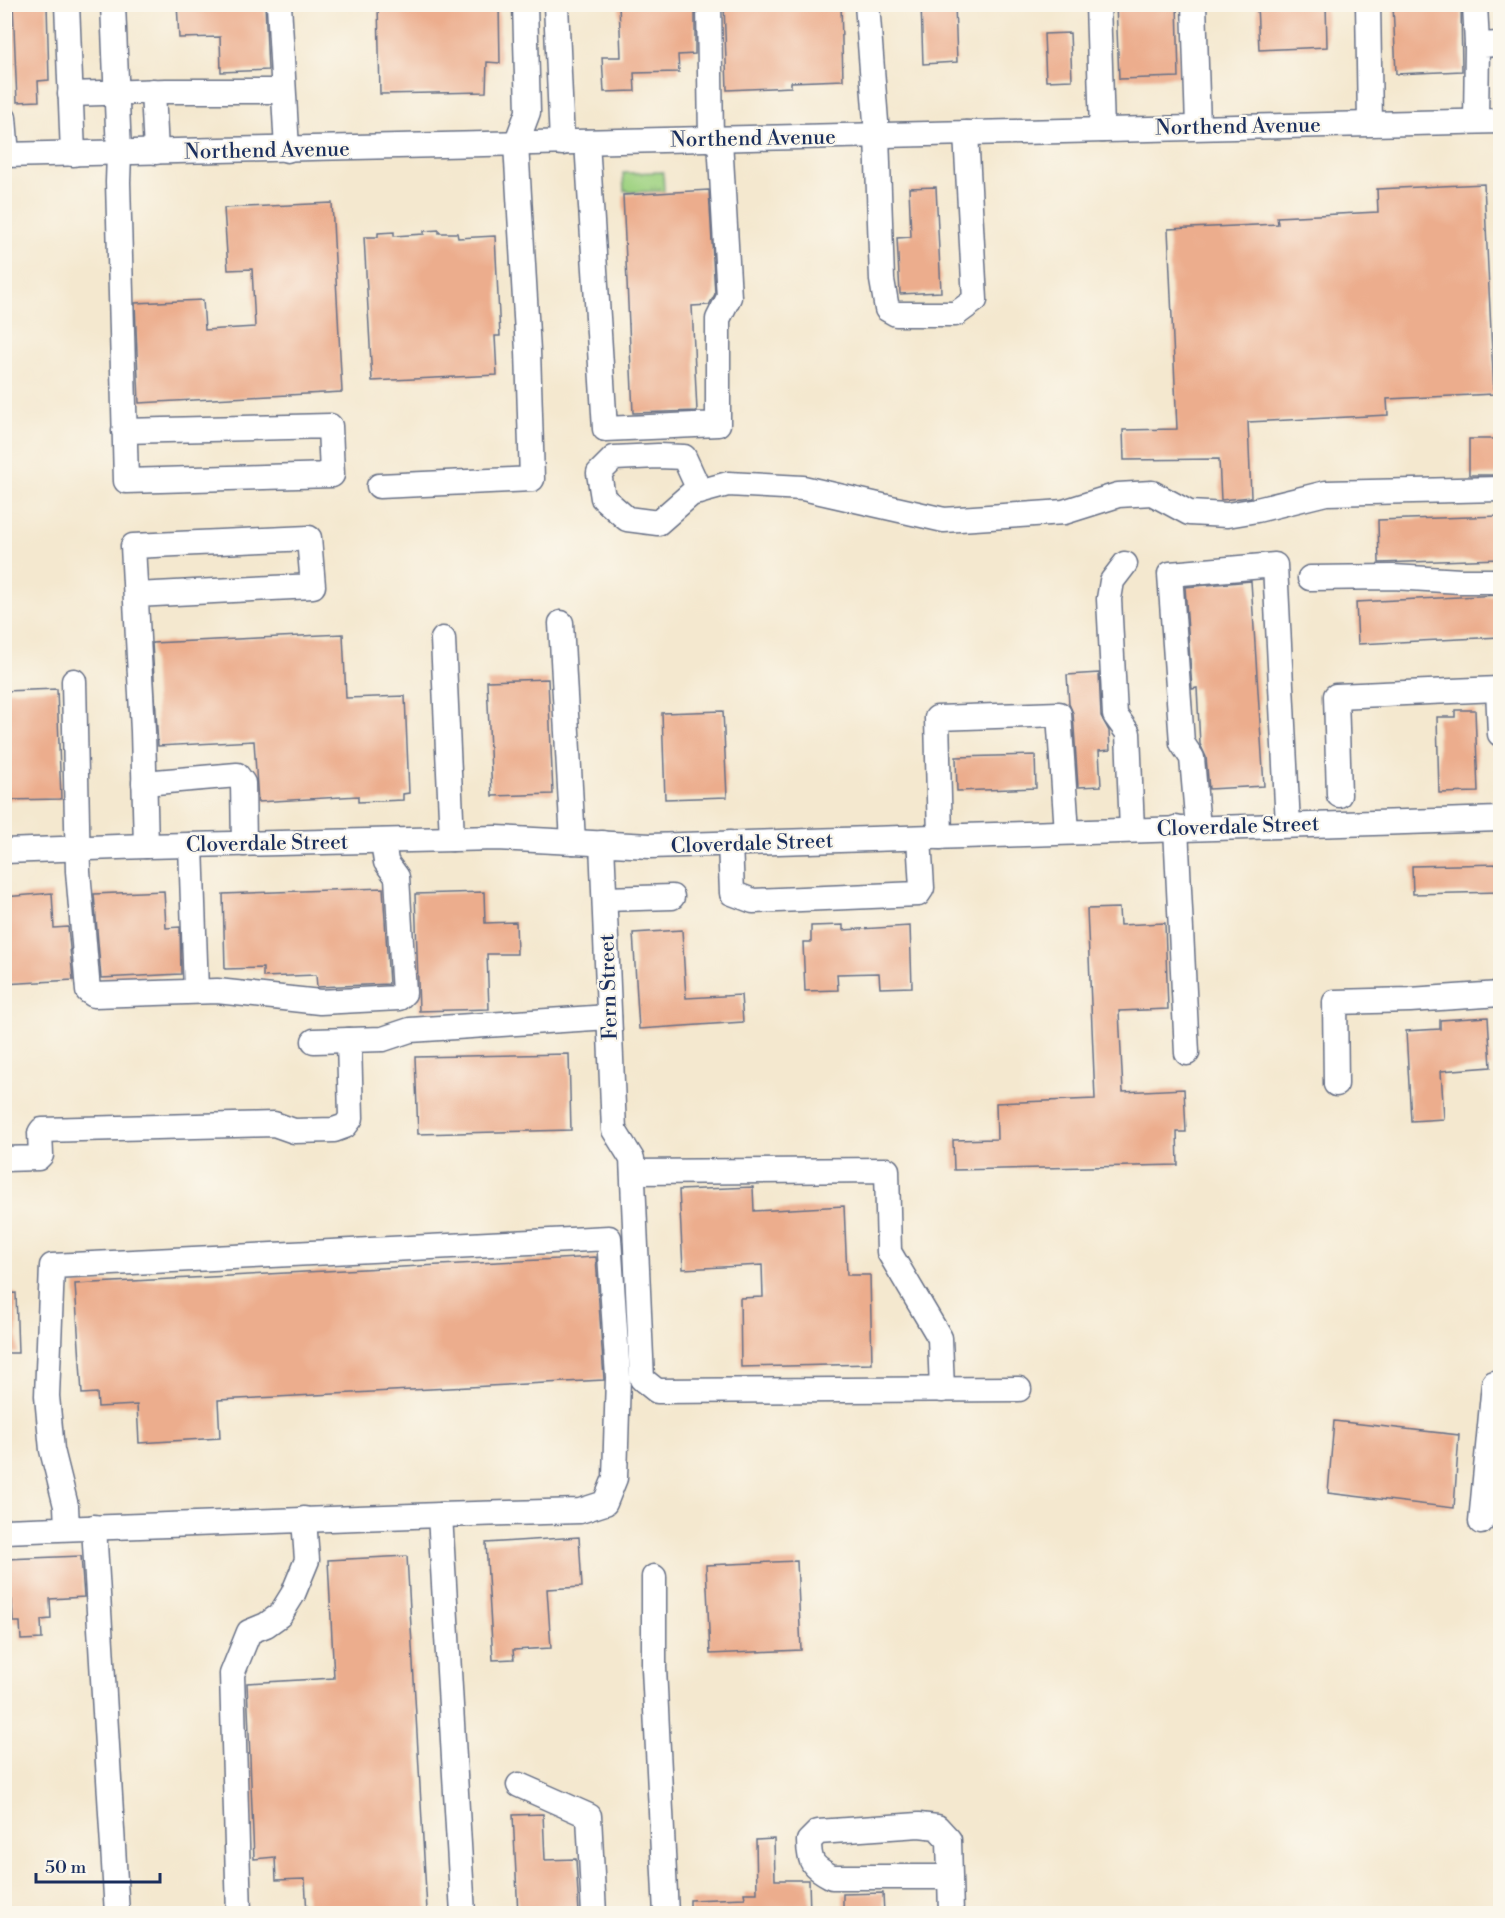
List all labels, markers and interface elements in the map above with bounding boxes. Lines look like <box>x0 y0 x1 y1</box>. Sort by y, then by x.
street label: Northend Avenue <box>1155 113 1321 141</box>
street label: Northend Avenue <box>670 125 836 153</box>
street label: Northend Avenue <box>184 137 350 165</box>
street label: Cloverdale Street <box>1156 811 1320 843</box>
street label: Cloverdale Street <box>670 828 834 860</box>
street label: Cloverdale Street <box>186 830 349 858</box>
street label: Fern Street <box>594 933 624 1041</box>
scale bar <box>36 1846 160 1884</box>
text: 50 m <box>45 1856 87 1879</box>

